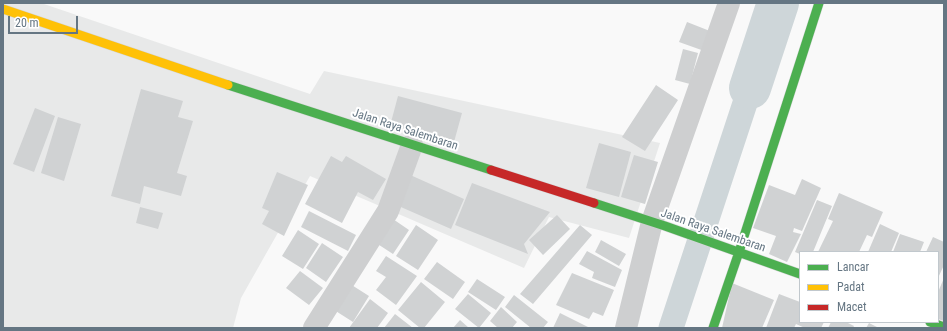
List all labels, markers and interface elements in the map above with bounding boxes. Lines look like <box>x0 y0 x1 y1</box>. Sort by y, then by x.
scale bar <box>10 8 80 34</box>
text: 20 m <box>15 16 39 30</box>
street label: Jalan Raya Salembaran <box>350 106 460 154</box>
street label: Jalan Raya Salembaran <box>659 206 767 256</box>
legend <box>799 251 939 323</box>
text: Lancar <box>837 260 869 274</box>
text: Padat <box>837 280 865 294</box>
text: Macet <box>837 300 867 314</box>

